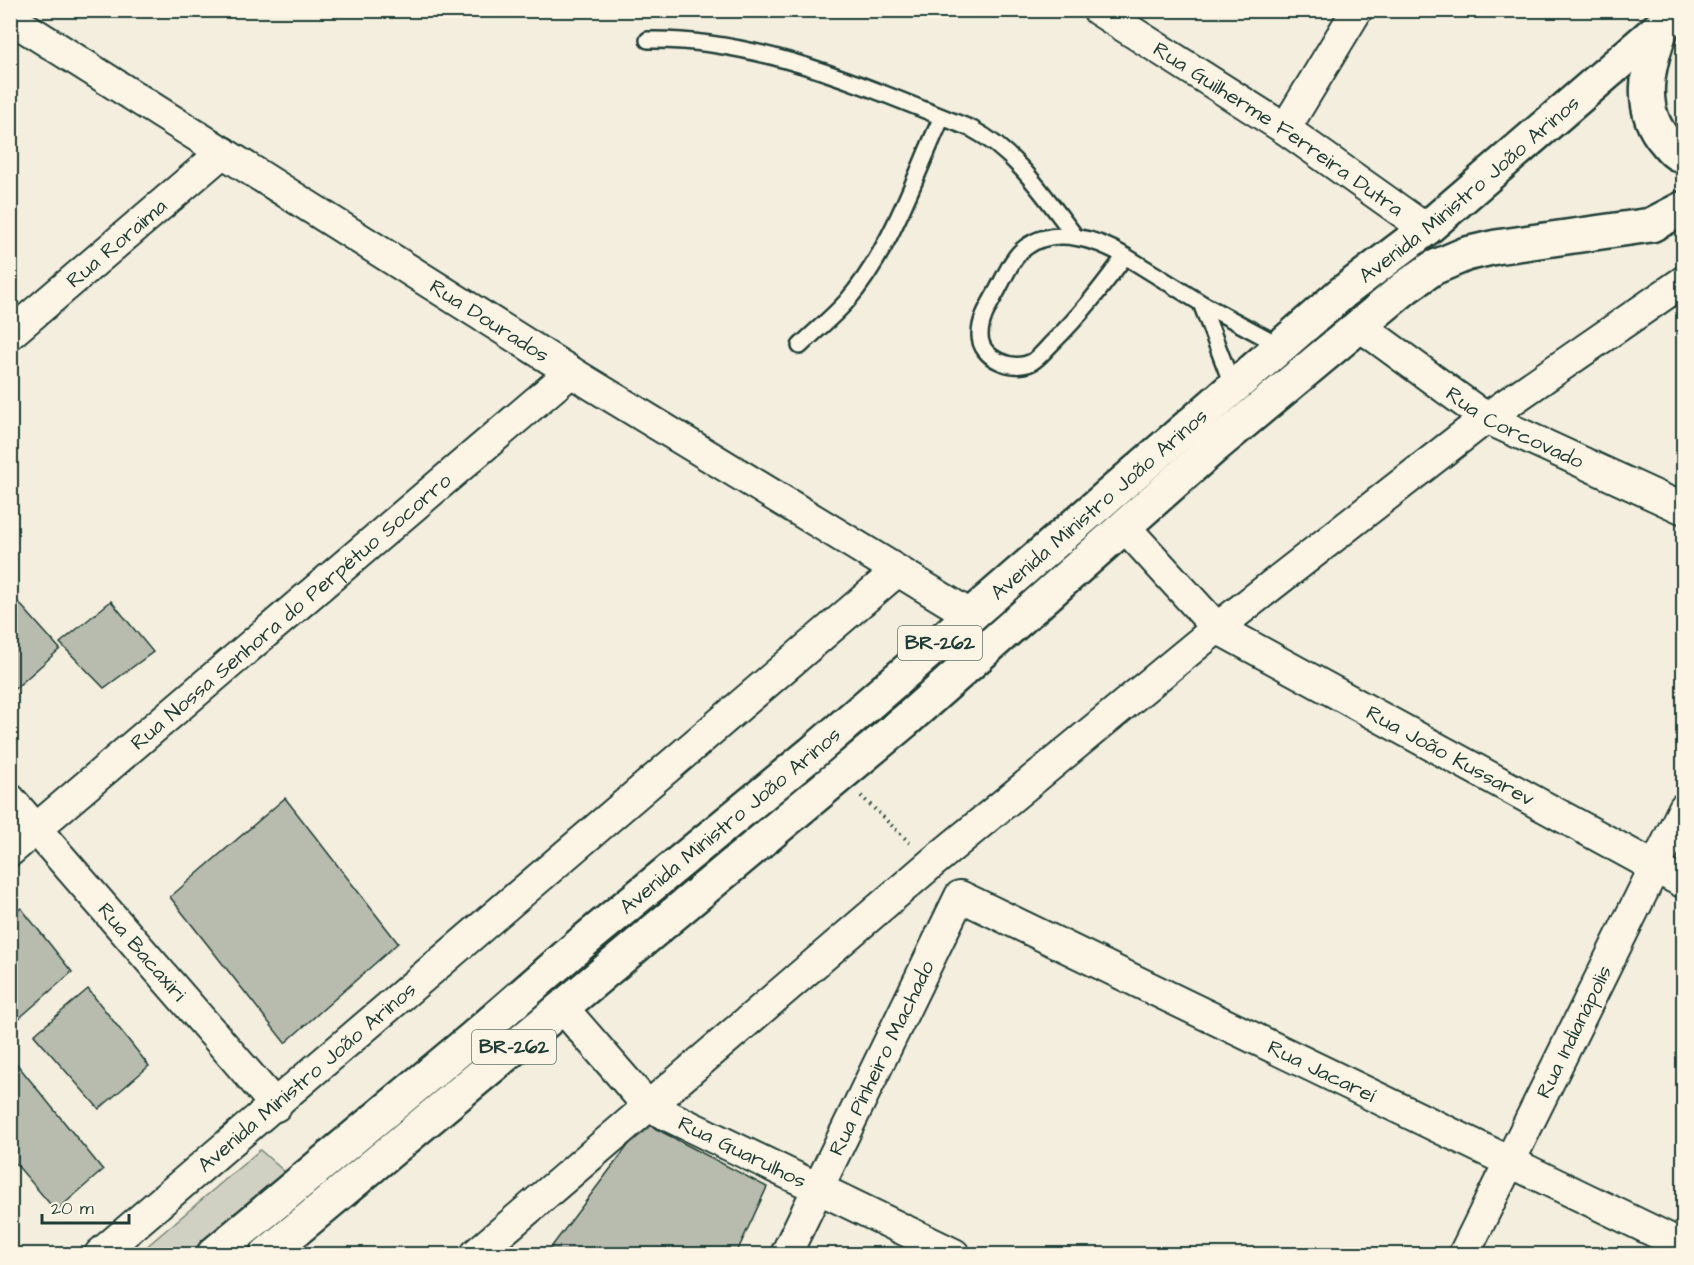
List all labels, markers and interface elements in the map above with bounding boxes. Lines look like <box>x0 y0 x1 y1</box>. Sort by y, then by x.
street label: Rua Guilherme Ferreira Dutra <box>1148 34 1410 223</box>
street label: Avenida Ministro João Arinos <box>1353 89 1586 290</box>
street label: Rua Roraima <box>60 192 173 294</box>
street label: Rua Dourados <box>424 272 555 369</box>
street label: Rua Corcovado <box>1440 379 1589 476</box>
street label: Avenida Ministro João Arinos <box>984 402 1214 607</box>
street label: Rua Nossa Senhora do Perpétuo Socorro <box>124 466 457 757</box>
road number: BR-262 <box>898 626 982 660</box>
street label: Rua João Kussarev <box>1361 698 1540 813</box>
street label: Avenida Ministro João Arinos <box>613 720 847 921</box>
street label: Rua Bacaxiri <box>91 896 193 1007</box>
street label: Rua Pinheiro Machado <box>822 955 941 1160</box>
street label: Rua Indianápolis <box>1529 960 1619 1103</box>
street label: Avenida Ministro João Arinos <box>191 975 422 1179</box>
road number: BR-262 <box>472 1030 556 1064</box>
street label: Rua Jacareí <box>1263 1032 1381 1110</box>
street label: Rua Guarulhos <box>674 1108 811 1195</box>
scale bar <box>42 1187 129 1225</box>
text: 20 m <box>51 1196 94 1221</box>

